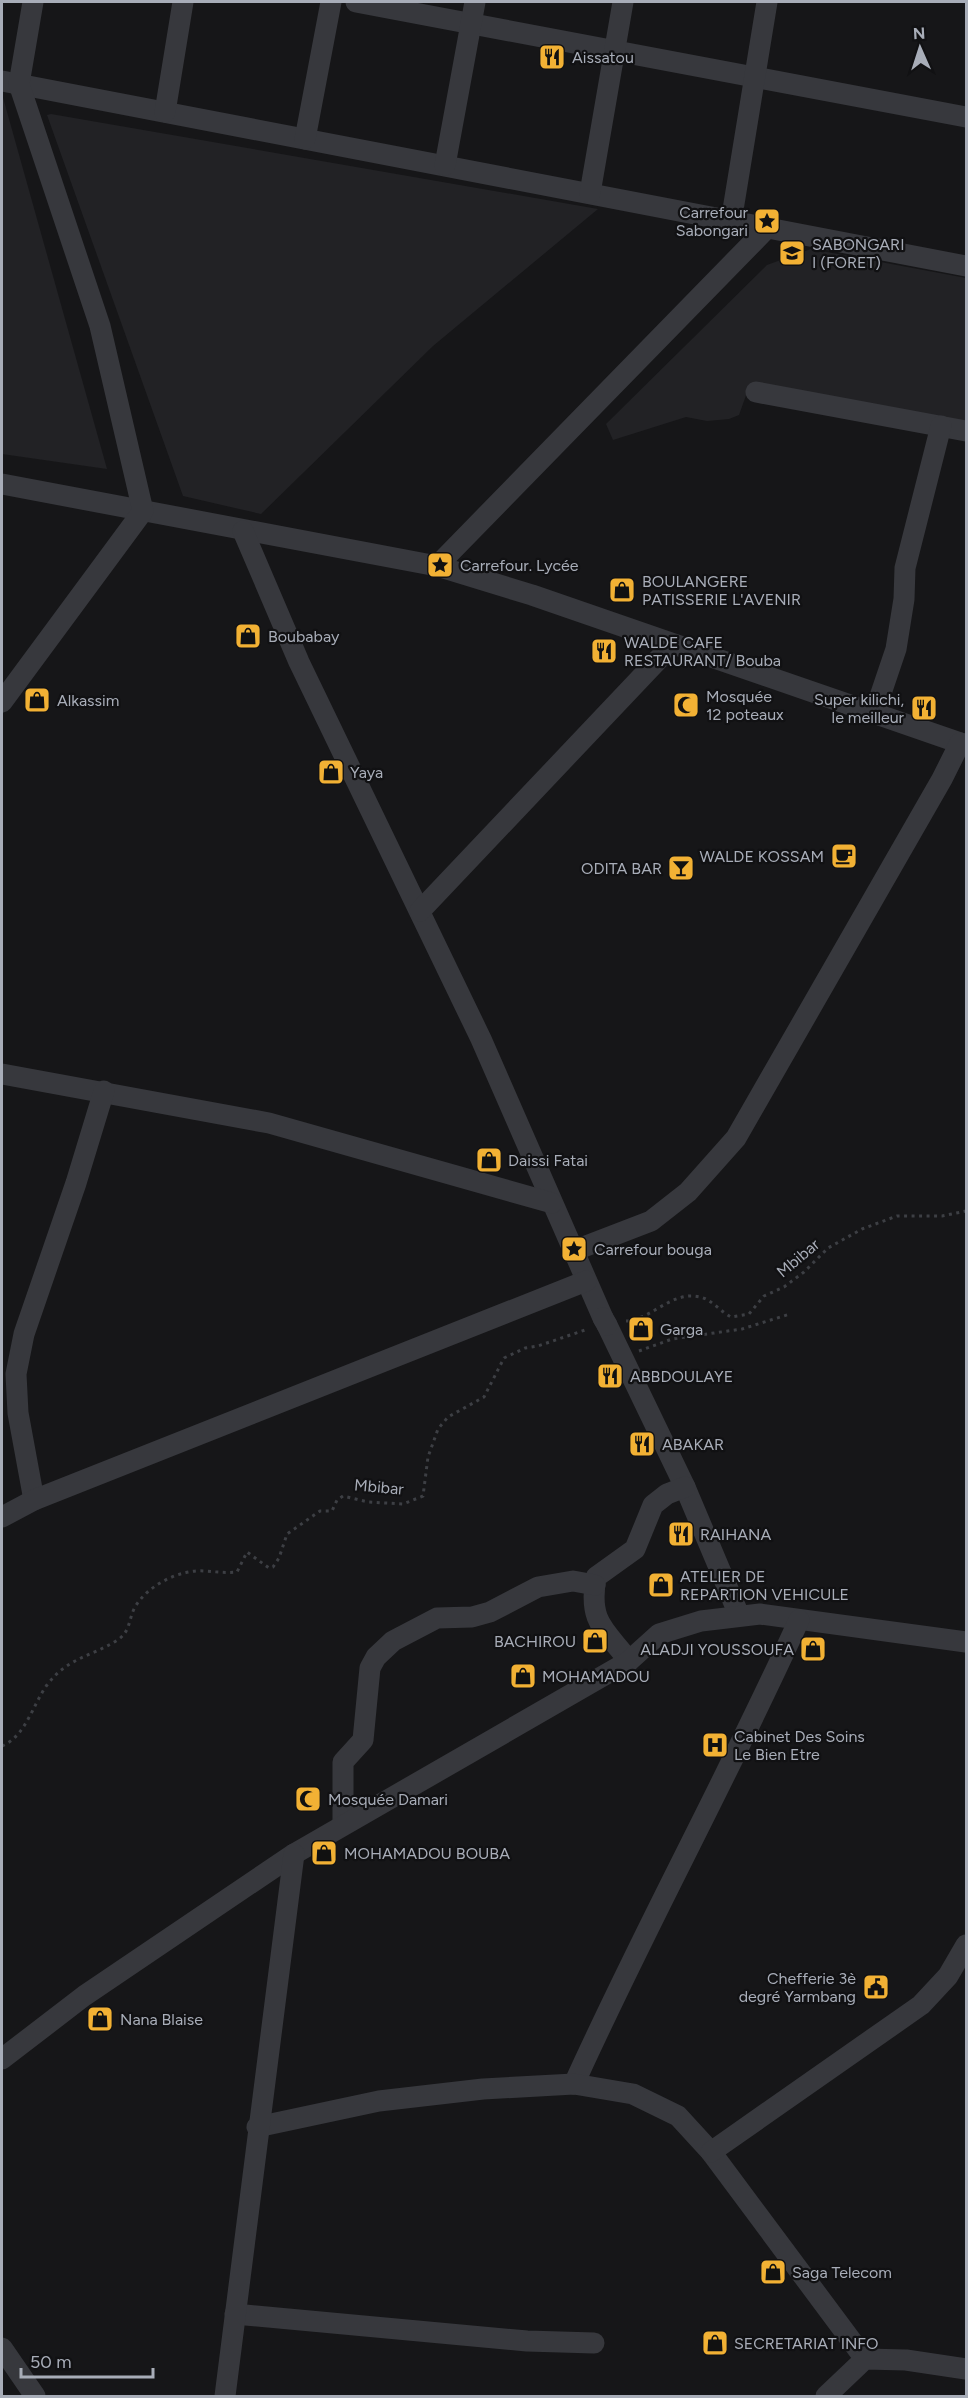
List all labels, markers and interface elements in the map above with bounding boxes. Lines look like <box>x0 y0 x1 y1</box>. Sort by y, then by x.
north arrow <box>890 18 950 78</box>
text: N <box>913 24 926 43</box>
restaurant icon: Aissatou <box>537 42 567 72</box>
place label: Aissatou <box>572 48 634 67</box>
place label: Carrefour Sabongari <box>676 203 749 240</box>
place icon: Carrefour Sabongari <box>752 206 782 236</box>
place label: SABONGARI I (FORET) <box>812 235 904 272</box>
school or university icon: SABONGARI I (FORET) <box>777 238 807 268</box>
place icon: Carrefour. Lycée <box>425 550 455 580</box>
place label: Carrefour. Lycée <box>460 556 579 575</box>
place label: BOULANGERE PATISSERIE L'AVENIR <box>642 572 801 609</box>
shop icon: BOULANGERE PATISSERIE L'AVENIR <box>607 575 637 605</box>
shop icon: Boubabay <box>233 621 263 651</box>
place label: Boubabay <box>268 627 340 646</box>
place label: WALDE CAFE RESTAURANT/ Bouba <box>624 633 781 670</box>
restaurant icon: WALDE CAFE RESTAURANT/ Bouba <box>589 636 619 666</box>
shop icon: Alkassim <box>22 685 52 715</box>
place label: Mosquée 12 poteaux <box>706 687 784 724</box>
mosque icon: Mosquée 12 poteaux <box>671 690 701 720</box>
place label: Super kilichi, le meilleur <box>814 690 905 727</box>
place label: Alkassim <box>57 691 119 710</box>
restaurant icon: Super kilichi, le meilleur <box>909 693 939 723</box>
shop icon: Yaya <box>316 757 346 787</box>
place label: Yaya <box>350 763 383 782</box>
cafe icon: WALDE KOSSAM <box>829 841 859 871</box>
place label: WALDE KOSSAM <box>699 847 824 866</box>
bar icon: ODITA BAR <box>666 853 696 883</box>
place label: ODITA BAR <box>581 859 662 878</box>
shop icon: Daissi Fatai <box>474 1145 504 1175</box>
place label: Daissi Fatai <box>508 1151 588 1170</box>
place icon: Carrefour bouga <box>559 1234 589 1264</box>
street label: Mbibar <box>773 1234 824 1281</box>
place label: Carrefour bouga <box>594 1240 712 1259</box>
shop icon: Garga <box>626 1314 656 1344</box>
place label: Garga <box>660 1320 703 1339</box>
restaurant icon: ABBDOULAYE <box>595 1361 625 1391</box>
place label: ABBDOULAYE <box>630 1367 733 1386</box>
restaurant icon: ABAKAR <box>627 1429 657 1459</box>
place label: ABAKAR <box>662 1435 724 1454</box>
street label: Mbibar <box>353 1475 405 1499</box>
restaurant icon: RAIHANA <box>666 1519 696 1549</box>
place label: RAIHANA <box>700 1525 771 1544</box>
place label: ATELIER DE REPARTION VEHICULE <box>680 1567 849 1604</box>
shop icon: ATELIER DE REPARTION VEHICULE <box>646 1570 676 1600</box>
shop icon: BACHIROU <box>580 1626 610 1656</box>
place label: BACHIROU <box>494 1632 576 1651</box>
shop icon: ALADJI YOUSSOUFA <box>798 1634 828 1664</box>
place label: ALADJI YOUSSOUFA <box>640 1640 794 1659</box>
shop icon: MOHAMADOU <box>508 1661 538 1691</box>
place label: MOHAMADOU <box>542 1667 650 1686</box>
place label: Cabinet Des Soins Le Bien Etre <box>734 1727 865 1764</box>
hospital icon: Cabinet Des Soins Le Bien Etre <box>700 1730 730 1760</box>
mosque icon: Mosquée Damari <box>293 1784 323 1814</box>
place label: Mosquée Damari <box>328 1790 448 1809</box>
shop icon: MOHAMADOU BOUBA <box>309 1838 339 1868</box>
place label: MOHAMADOU BOUBA <box>344 1844 510 1863</box>
place label: Chefferie 3è degré Yarmbang <box>739 1969 856 2006</box>
public building icon: Chefferie 3è degré Yarmbang <box>861 1972 891 2002</box>
shop icon: Nana Blaise <box>85 2004 115 2034</box>
place label: Nana Blaise <box>120 2010 203 2029</box>
shop icon: Saga Telecom <box>758 2257 788 2287</box>
place label: Saga Telecom <box>792 2263 892 2282</box>
shop icon: SECRETARIAT INFO <box>700 2328 730 2358</box>
place label: SECRETARIAT INFO <box>734 2334 878 2353</box>
scale bar <box>21 2341 153 2379</box>
text: 50 m <box>30 2351 72 2373</box>

